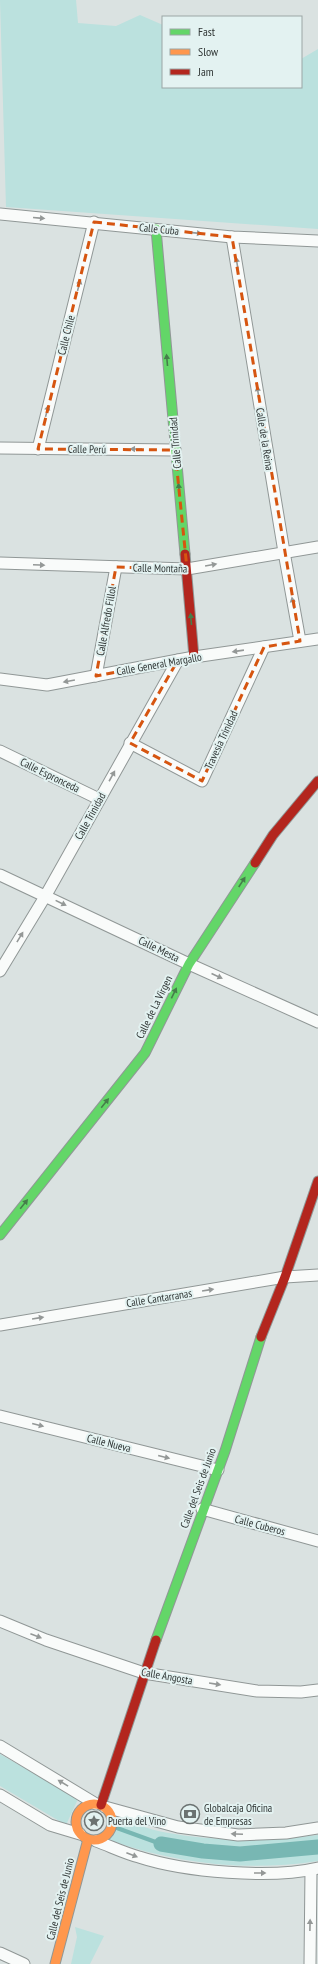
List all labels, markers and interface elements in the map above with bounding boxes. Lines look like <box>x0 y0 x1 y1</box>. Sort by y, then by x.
legend <box>162 16 302 88</box>
text: Fast <box>198 24 216 39</box>
text: Slow <box>198 44 219 59</box>
text: Jam <box>197 64 214 79</box>
one-way arrow <box>33 214 45 221</box>
street label: Calle Cuba <box>138 220 180 238</box>
one-way arrow <box>190 230 202 236</box>
one-way arrow <box>234 257 240 269</box>
one-way arrow <box>76 278 82 290</box>
street label: Calle Chile <box>54 313 78 356</box>
one-way arrow <box>164 354 171 366</box>
one-way arrow <box>255 385 261 398</box>
one-way arrow <box>45 405 51 417</box>
street label: Calle de la Reina <box>253 407 277 471</box>
street label: Calle Trinidad <box>166 416 184 469</box>
street label: Calle Perú <box>68 442 106 456</box>
one-way arrow <box>130 446 142 453</box>
one-way arrow <box>176 483 182 495</box>
street label: Calle Montaña <box>133 561 187 575</box>
one-way arrow <box>33 562 46 568</box>
one-way arrow <box>204 562 217 568</box>
street label: Calle Alfredo Fillol <box>93 585 119 657</box>
one-way arrow <box>290 596 296 609</box>
one-way arrow <box>188 613 194 625</box>
one-way arrow <box>232 648 244 654</box>
street label: Calle General Margallo <box>115 650 203 678</box>
one-way arrow <box>62 678 75 684</box>
street label: Travesía Trinidad <box>201 708 241 772</box>
street label: Calle Espronceda <box>18 755 82 795</box>
one-way arrow <box>109 770 116 781</box>
street label: Calle Trinidad <box>71 790 109 842</box>
one-way arrow <box>238 877 246 888</box>
one-way arrow <box>55 900 67 906</box>
one-way arrow <box>17 931 24 943</box>
street label: Calle Mesta <box>136 933 182 965</box>
street label: Calle de La Virgen <box>133 973 175 1041</box>
one-way arrow <box>211 973 222 979</box>
one-way arrow <box>171 988 177 999</box>
one-way arrow <box>101 1097 110 1108</box>
one-way arrow <box>20 1199 29 1210</box>
street label: Calle Cantarranas <box>125 1286 193 1310</box>
one-way arrow <box>202 1287 214 1293</box>
one-way arrow <box>32 1315 45 1321</box>
one-way arrow <box>32 1422 44 1428</box>
street label: Calle Nueva <box>85 1431 133 1455</box>
street label: Calle del Seis de Junio <box>177 1446 219 1530</box>
one-way arrow <box>158 1454 170 1460</box>
street label: Calle Cuberos <box>233 1512 287 1539</box>
one-way arrow <box>31 1633 43 1639</box>
street label: Calle Angosta <box>140 1665 194 1687</box>
one-way arrow <box>209 1681 221 1687</box>
one-way arrow <box>57 1779 69 1786</box>
place label: Globalcaja Oficina de Empresas <box>204 1801 272 1828</box>
bank icon: Globalcaja Oficina de Empresas <box>179 1803 201 1825</box>
place icon: Puerta del Vino <box>83 1810 105 1832</box>
place label: Puerta del Vino <box>108 1814 166 1828</box>
one-way arrow <box>230 1831 243 1837</box>
one-way arrow <box>127 1852 139 1858</box>
street label: Calle del Seis de Junio <box>43 1856 77 1942</box>
one-way arrow <box>254 1869 266 1876</box>
one-way arrow <box>307 1919 314 1931</box>

